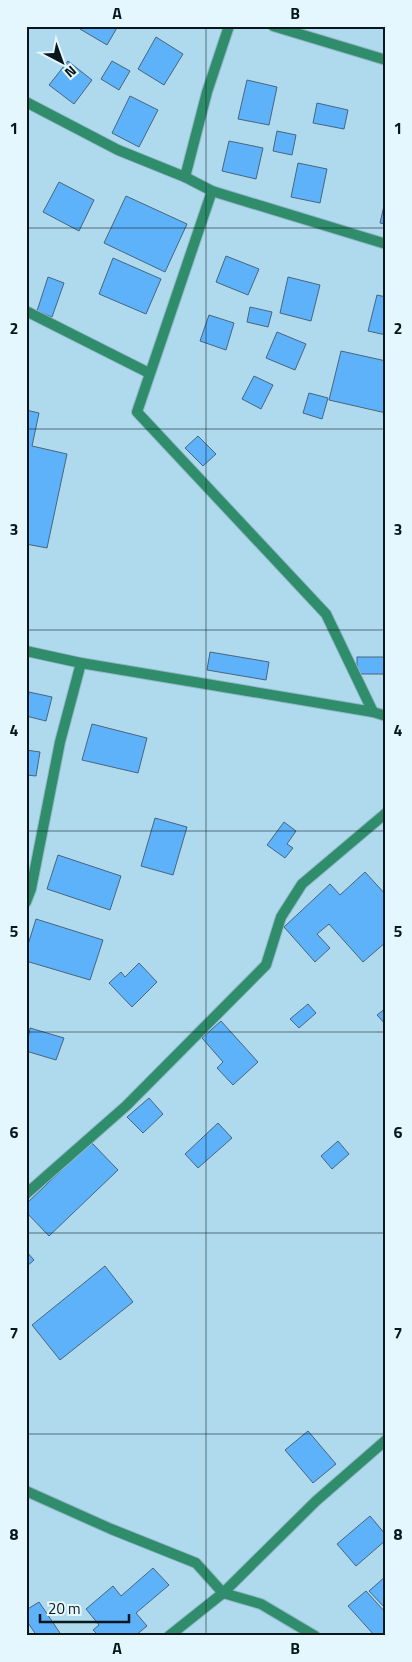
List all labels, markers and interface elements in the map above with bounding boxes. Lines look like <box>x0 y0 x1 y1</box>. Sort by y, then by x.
text: A <box>112 1 122 25</box>
text: B <box>290 1 300 25</box>
north arrow <box>38 38 88 88</box>
text: N <box>60 61 81 83</box>
text: 1 <box>10 116 18 140</box>
text: 1 <box>394 116 402 140</box>
text: 2 <box>10 316 18 340</box>
text: 2 <box>394 316 402 340</box>
text: 3 <box>10 517 18 541</box>
text: 3 <box>394 517 402 541</box>
text: 4 <box>10 718 19 742</box>
text: 4 <box>394 718 403 742</box>
text: 5 <box>10 919 19 943</box>
text: 5 <box>394 919 403 943</box>
text: 6 <box>10 1120 19 1144</box>
text: 6 <box>394 1120 403 1144</box>
text: 7 <box>10 1321 18 1345</box>
text: 7 <box>394 1321 402 1345</box>
text: 8 <box>10 1522 19 1546</box>
text: 8 <box>394 1522 403 1546</box>
scale bar <box>40 1592 129 1624</box>
text: 20 m <box>48 1597 81 1620</box>
text: A <box>112 1636 122 1660</box>
text: B <box>290 1636 300 1660</box>

